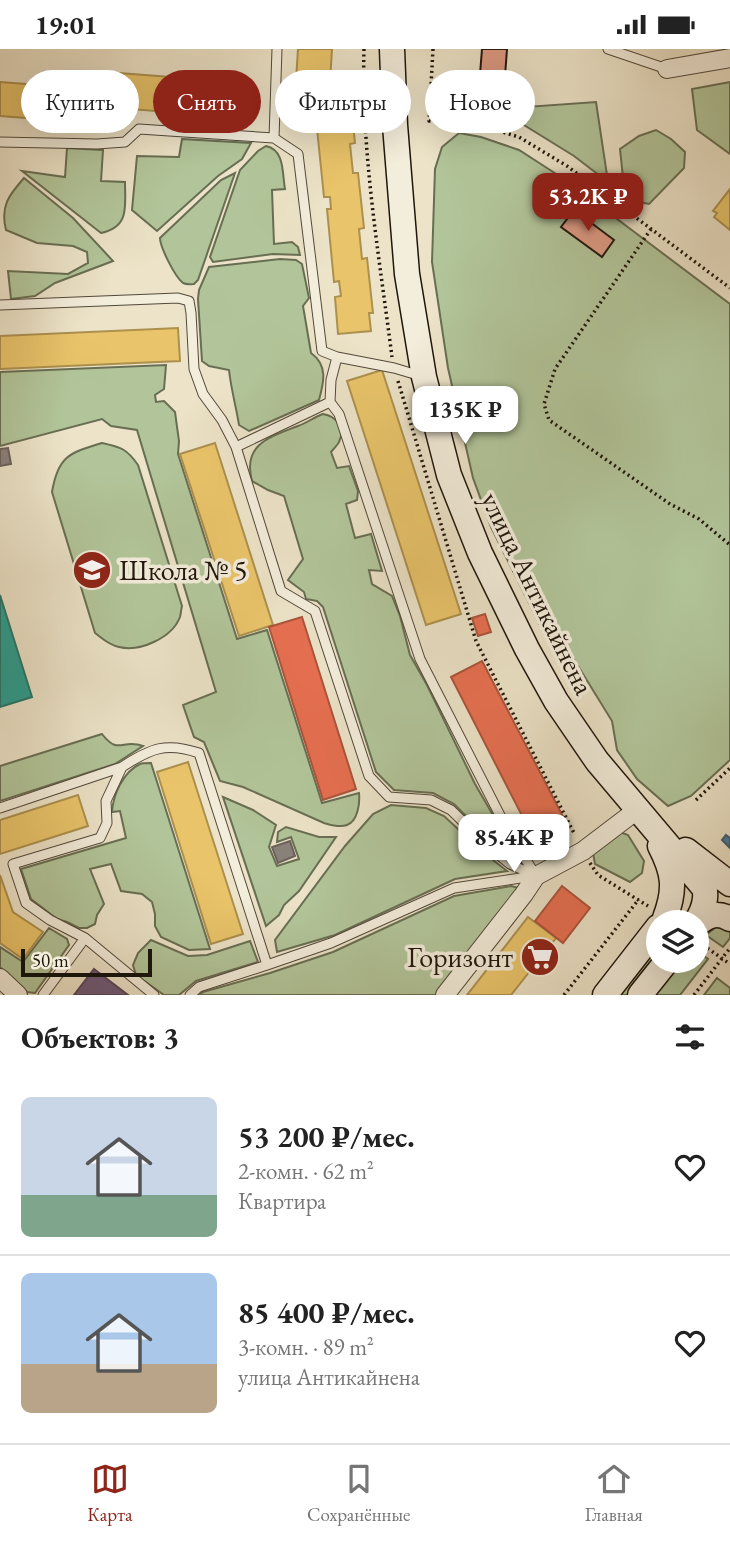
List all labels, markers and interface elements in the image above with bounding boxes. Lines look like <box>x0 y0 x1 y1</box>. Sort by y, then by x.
text: 19:01 <box>35 8 97 42</box>
chip: Купить <box>21 70 139 133</box>
chip: Снять <box>153 70 261 133</box>
chip: Фильтры <box>275 70 411 133</box>
chip: Новое <box>425 70 535 133</box>
pin: 53.2K ₽ <box>523 173 653 233</box>
text: 53.2K ₽ <box>548 181 628 211</box>
pin: 135K ₽ <box>408 387 522 446</box>
text: 135K ₽ <box>428 394 502 424</box>
street label: улица Антикайнена <box>473 486 603 701</box>
school or university icon: Школа № 5 <box>71 549 113 591</box>
place label: Школа № 5 <box>119 552 248 588</box>
pin: 85.4K ₽ <box>449 815 579 874</box>
text: 85.4K ₽ <box>474 822 554 852</box>
map controls <box>646 910 709 973</box>
button: layers <box>646 910 709 973</box>
supermarket icon: Горизонт <box>519 936 561 978</box>
place label: Горизонт <box>407 939 514 975</box>
scale bar <box>21 946 152 978</box>
text: 50 m <box>32 948 69 973</box>
text: Объектов: 3 <box>21 1018 179 1057</box>
icon: filters <box>671 1018 709 1056</box>
text: 53 200 ₽/мес. <box>238 1117 415 1156</box>
icon: home <box>77 1125 161 1209</box>
icon: heart <box>671 1148 709 1186</box>
text: 2-комн. · 62 m² <box>238 1156 374 1186</box>
text: Квартира <box>238 1186 326 1216</box>
text: 85 400 ₽/мес. <box>238 1293 415 1332</box>
icon: home <box>77 1301 161 1385</box>
icon: heart <box>671 1324 709 1362</box>
text: 3-комн. · 89 m² <box>238 1332 374 1362</box>
text: улица Антикайнена <box>238 1362 420 1392</box>
tab: Карта <box>87 1460 133 1527</box>
tab: Сохранённые <box>307 1460 411 1527</box>
tab: Главная <box>585 1460 643 1527</box>

